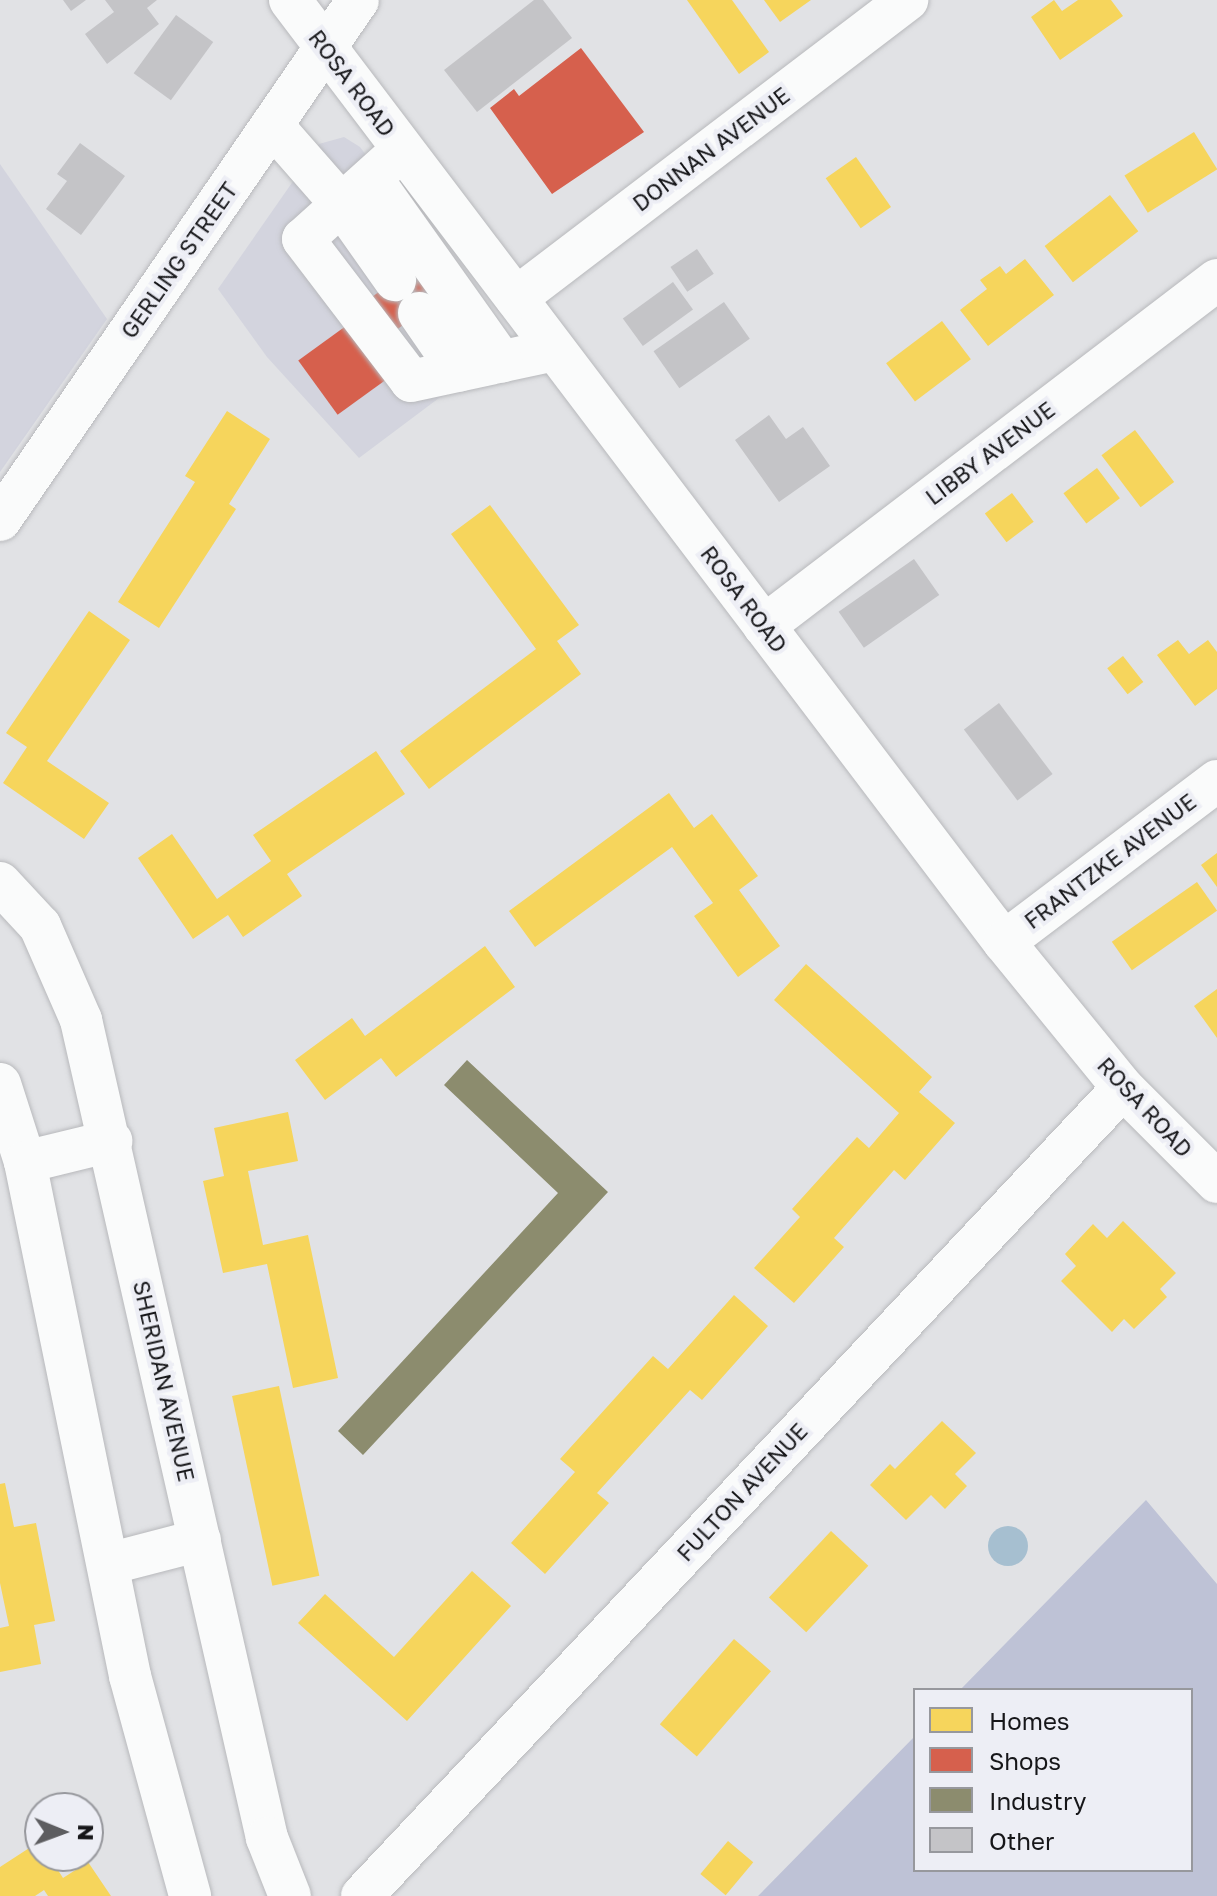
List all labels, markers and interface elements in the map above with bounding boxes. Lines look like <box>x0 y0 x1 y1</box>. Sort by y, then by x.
street label: ROSA ROAD <box>303 25 401 141</box>
street label: DONNAN AVENUE <box>628 82 794 216</box>
street label: GERLING STREET <box>115 177 243 343</box>
street label: LIBBY AVENUE <box>920 396 1060 510</box>
street label: ROSA ROAD <box>695 541 793 657</box>
street label: FRANTZKE AVENUE <box>1019 788 1201 934</box>
street label: ROSA ROAD <box>1092 1052 1198 1162</box>
street label: SHERIDAN AVENUE <box>128 1278 200 1484</box>
street label: FULTON AVENUE <box>671 1418 813 1566</box>
legend <box>913 1688 1193 1872</box>
text: Homes <box>989 1706 1070 1735</box>
text: Shops <box>989 1746 1061 1775</box>
text: Industry <box>989 1786 1086 1815</box>
north arrow <box>24 1792 104 1872</box>
text: N <box>73 1824 100 1841</box>
text: Other <box>989 1826 1054 1855</box>

